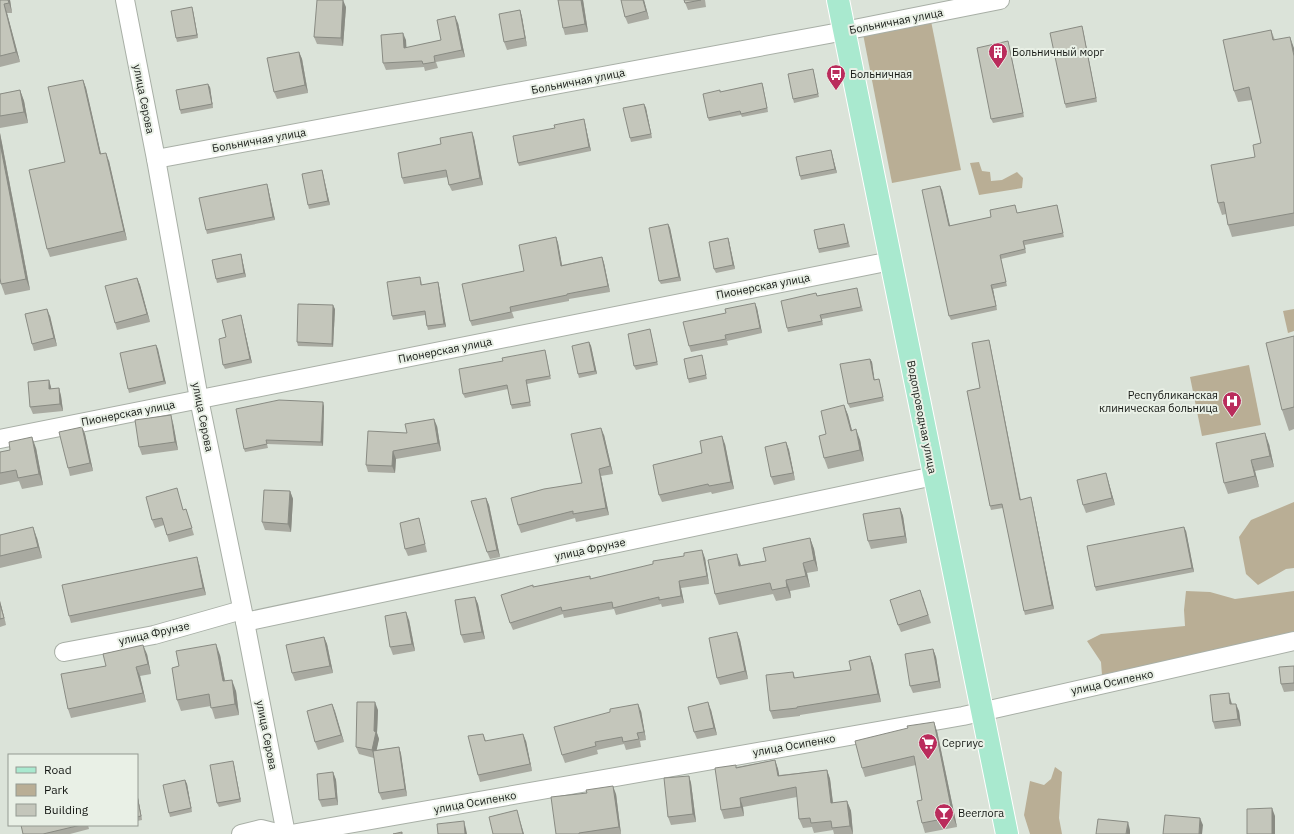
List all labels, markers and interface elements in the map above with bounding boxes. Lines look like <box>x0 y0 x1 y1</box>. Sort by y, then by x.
street label: Больничная улица <box>848 5 944 37</box>
building icon: Больничный морг <box>987 41 1009 69</box>
place label: Больничный морг <box>1012 45 1105 59</box>
street label: улица Серова <box>130 63 158 135</box>
bus stop icon: Больничная <box>825 63 847 91</box>
street label: Больничная улица <box>530 65 626 97</box>
place label: Больничная <box>850 67 912 81</box>
street label: Больничная улица <box>211 125 307 155</box>
street label: Пионерская улица <box>715 270 811 302</box>
street label: Пионерская улица <box>397 334 493 366</box>
street label: Водопроводная улица <box>904 359 940 475</box>
street label: улица Серова <box>189 381 217 453</box>
place label: Республиканская клиническая больница <box>1099 388 1218 415</box>
hospital icon: Республиканская клиническая больница <box>1221 390 1243 418</box>
street label: Пионерская улица <box>80 397 176 429</box>
street label: улица Фрунзе <box>553 535 627 563</box>
street label: улица Фрунзе <box>117 618 191 648</box>
street label: улица Осипенко <box>1070 666 1154 698</box>
street label: улица Серова <box>253 699 281 771</box>
street label: улица Осипенко <box>752 731 836 759</box>
supermarket icon: Сергиус <box>917 732 939 760</box>
place label: Сергиус <box>942 736 984 750</box>
legend <box>8 754 138 826</box>
text: Road <box>44 762 72 777</box>
text: Park <box>44 782 69 797</box>
street label: улица Осипенко <box>433 788 517 816</box>
text: Building <box>44 802 89 817</box>
bar icon: Beerлога <box>933 802 955 830</box>
place label: Beerлога <box>958 806 1004 820</box>

